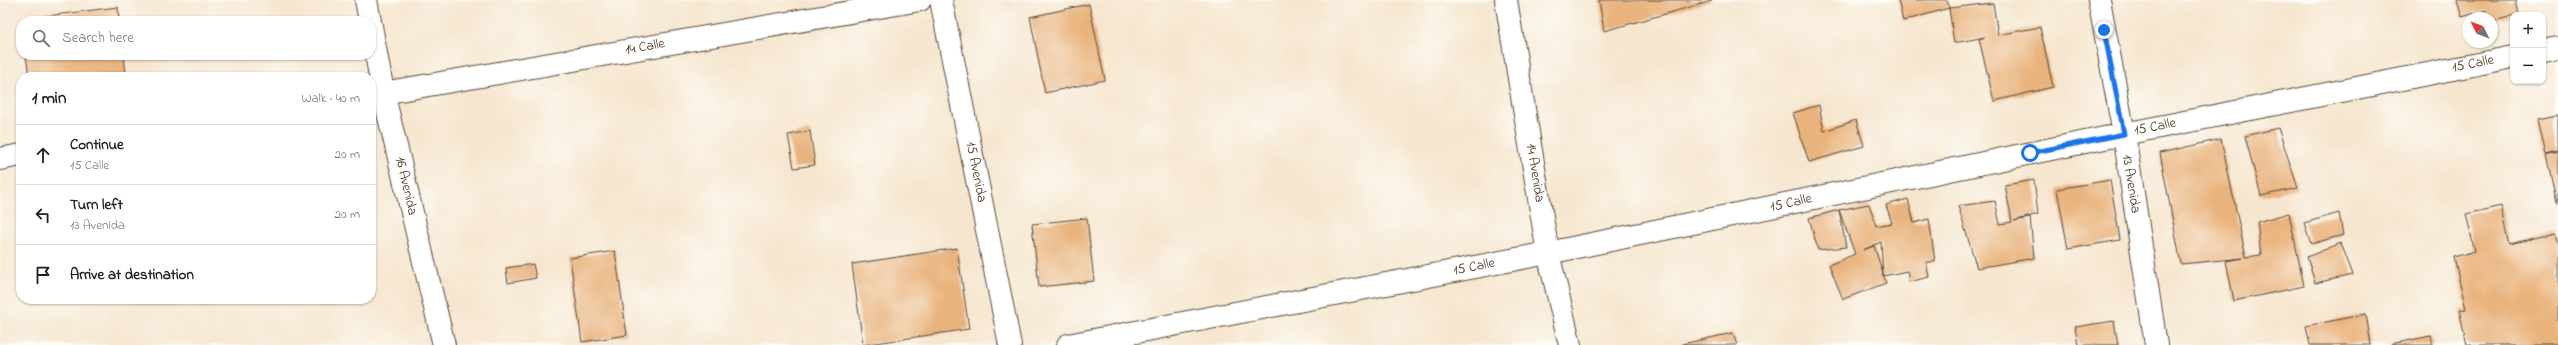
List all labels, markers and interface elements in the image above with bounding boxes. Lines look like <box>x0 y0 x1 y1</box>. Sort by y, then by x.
north arrow <box>2462 12 2498 48</box>
map controls <box>2510 12 2546 84</box>
button: + <box>2510 12 2546 48</box>
search box <box>16 16 376 60</box>
route end <box>2095 21 2113 39</box>
icon: search <box>30 27 52 49</box>
text: Search here <box>62 27 134 49</box>
street label: 14 Calle <box>624 33 667 61</box>
button: − <box>2510 48 2546 84</box>
street label: 15 Calle <box>2450 50 2496 78</box>
text: 1 min <box>32 86 66 111</box>
text: Walk · 40 m <box>301 89 360 108</box>
street label: 15 Calle <box>2132 113 2178 141</box>
text: Continue <box>70 134 124 156</box>
street label: 15 Avenida <box>960 140 992 204</box>
street label: 14 Avenida <box>1520 142 1550 204</box>
icon: ahead <box>32 144 54 166</box>
route start <box>2021 144 2039 162</box>
text: 20 m <box>335 145 360 164</box>
street label: 13 Avenida <box>2116 153 2146 215</box>
street label: 16 Avenida <box>389 155 423 217</box>
text: 15 Calle <box>70 156 109 175</box>
street label: 15 Calle <box>1768 188 1815 218</box>
text: Turn left <box>70 194 123 216</box>
icon: left <box>32 204 54 226</box>
text: 20 m <box>335 205 360 224</box>
text: 13 Avenida <box>70 216 125 235</box>
street label: 15 Calle <box>1451 253 1497 281</box>
icon: arrive <box>32 264 54 286</box>
text: Arrive at destination <box>70 264 194 286</box>

